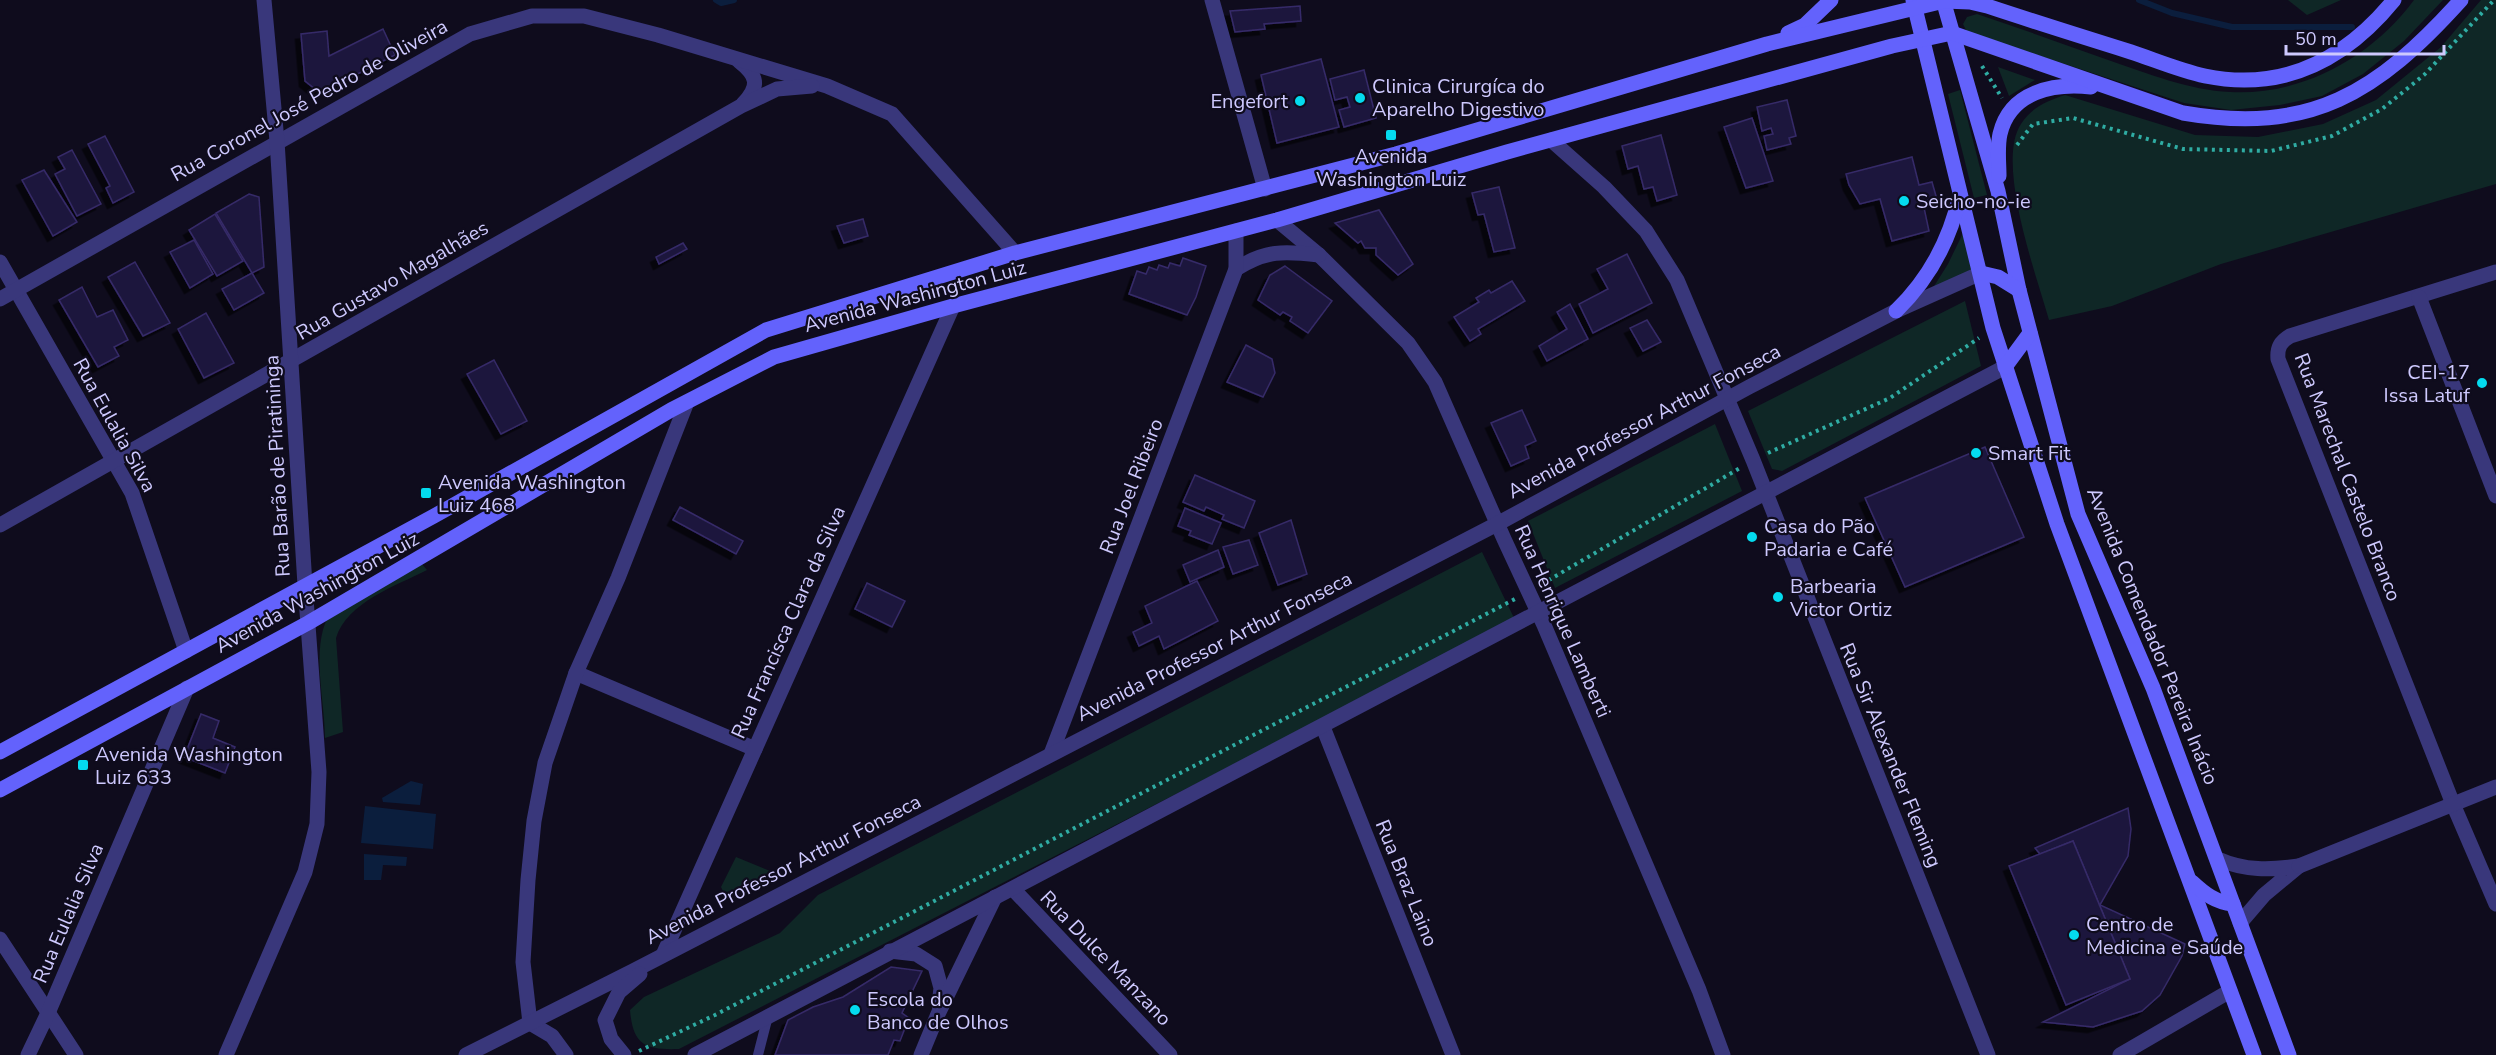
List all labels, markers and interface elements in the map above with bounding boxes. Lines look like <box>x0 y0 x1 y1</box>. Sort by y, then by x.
street label: Rua Coronel José Pedro de Oliveira <box>166 13 453 188</box>
scale bar <box>2286 18 2444 56</box>
text: 50 m <box>2295 27 2337 51</box>
place label: Clinica Cirurgíca do Aparelho Digestivo <box>1372 73 1545 123</box>
place label: Engefort <box>1210 88 1289 115</box>
marker: Clinica Cirurgíca do Aparelho Digestivo <box>1353 91 1367 105</box>
marker: Engefort <box>1293 94 1307 108</box>
marker: Avenida Washington Luiz <box>1384 128 1398 142</box>
place label: Avenida Washington Luiz <box>1316 143 1466 193</box>
place label: Seicho-no-ie <box>1916 188 2031 215</box>
marker: Seicho-no-ie <box>1897 194 1911 208</box>
street label: Rua Gustavo Magalhães <box>291 214 493 347</box>
street label: Avenida Washington Luiz <box>801 254 1029 339</box>
street label: Avenida Professor Arthur Fonseca <box>1503 338 1786 505</box>
street label: Rua Marechal Castelo Branco <box>2288 349 2407 605</box>
street label: Rua Eulalia Silva <box>67 353 163 497</box>
street label: Rua Barão de Piratininga <box>258 354 297 578</box>
place label: CEI-17 Issa Latuf <box>2384 359 2470 409</box>
marker: CEI-17 Issa Latuf <box>2475 376 2489 390</box>
street label: Rua Joel Ribeiro <box>1093 415 1170 558</box>
place label: Smart Fit <box>1988 440 2071 467</box>
marker: Smart Fit <box>1969 446 1983 460</box>
place label: Avenida Washington Luiz 468 <box>438 469 626 519</box>
street label: Avenida Comendador Pereira Inácio <box>2080 483 2225 789</box>
marker: Avenida Washington Luiz 468 <box>419 486 433 500</box>
street label: Rua Francisca Clara da Silva <box>725 502 852 743</box>
place label: Casa do Pão Padaria e Café <box>1764 513 1893 563</box>
street label: Rua Henrique Lamberti <box>1508 521 1617 722</box>
street label: Avenida Washington Luiz <box>211 525 424 660</box>
marker: Casa do Pão Padaria e Café <box>1745 530 1759 544</box>
street label: Avenida Professor Arthur Fonseca <box>1072 565 1357 728</box>
place label: Barbearia Victor Ortiz <box>1789 573 1892 623</box>
marker: Barbearia Victor Ortiz <box>1771 590 1785 604</box>
street label: Rua Sir Alexander Fleming <box>1833 639 1948 871</box>
place label: Avenida Washington Luiz 633 <box>95 741 283 791</box>
marker: Avenida Washington Luiz 633 <box>76 758 90 772</box>
street label: Avenida Professor Arthur Fonseca <box>641 788 926 951</box>
street label: Rua Braz Laino <box>1369 816 1444 951</box>
street label: Rua Eulalia Silva <box>27 839 110 987</box>
street label: Rua Dulce Manzano <box>1034 885 1177 1032</box>
place label: Centro de Medicina e Saúde <box>2086 911 2243 961</box>
marker: Centro de Medicina e Saúde <box>2067 928 2081 942</box>
place label: Escola do Banco de Olhos <box>867 986 1009 1036</box>
marker: Escola do Banco de Olhos <box>848 1003 862 1017</box>

